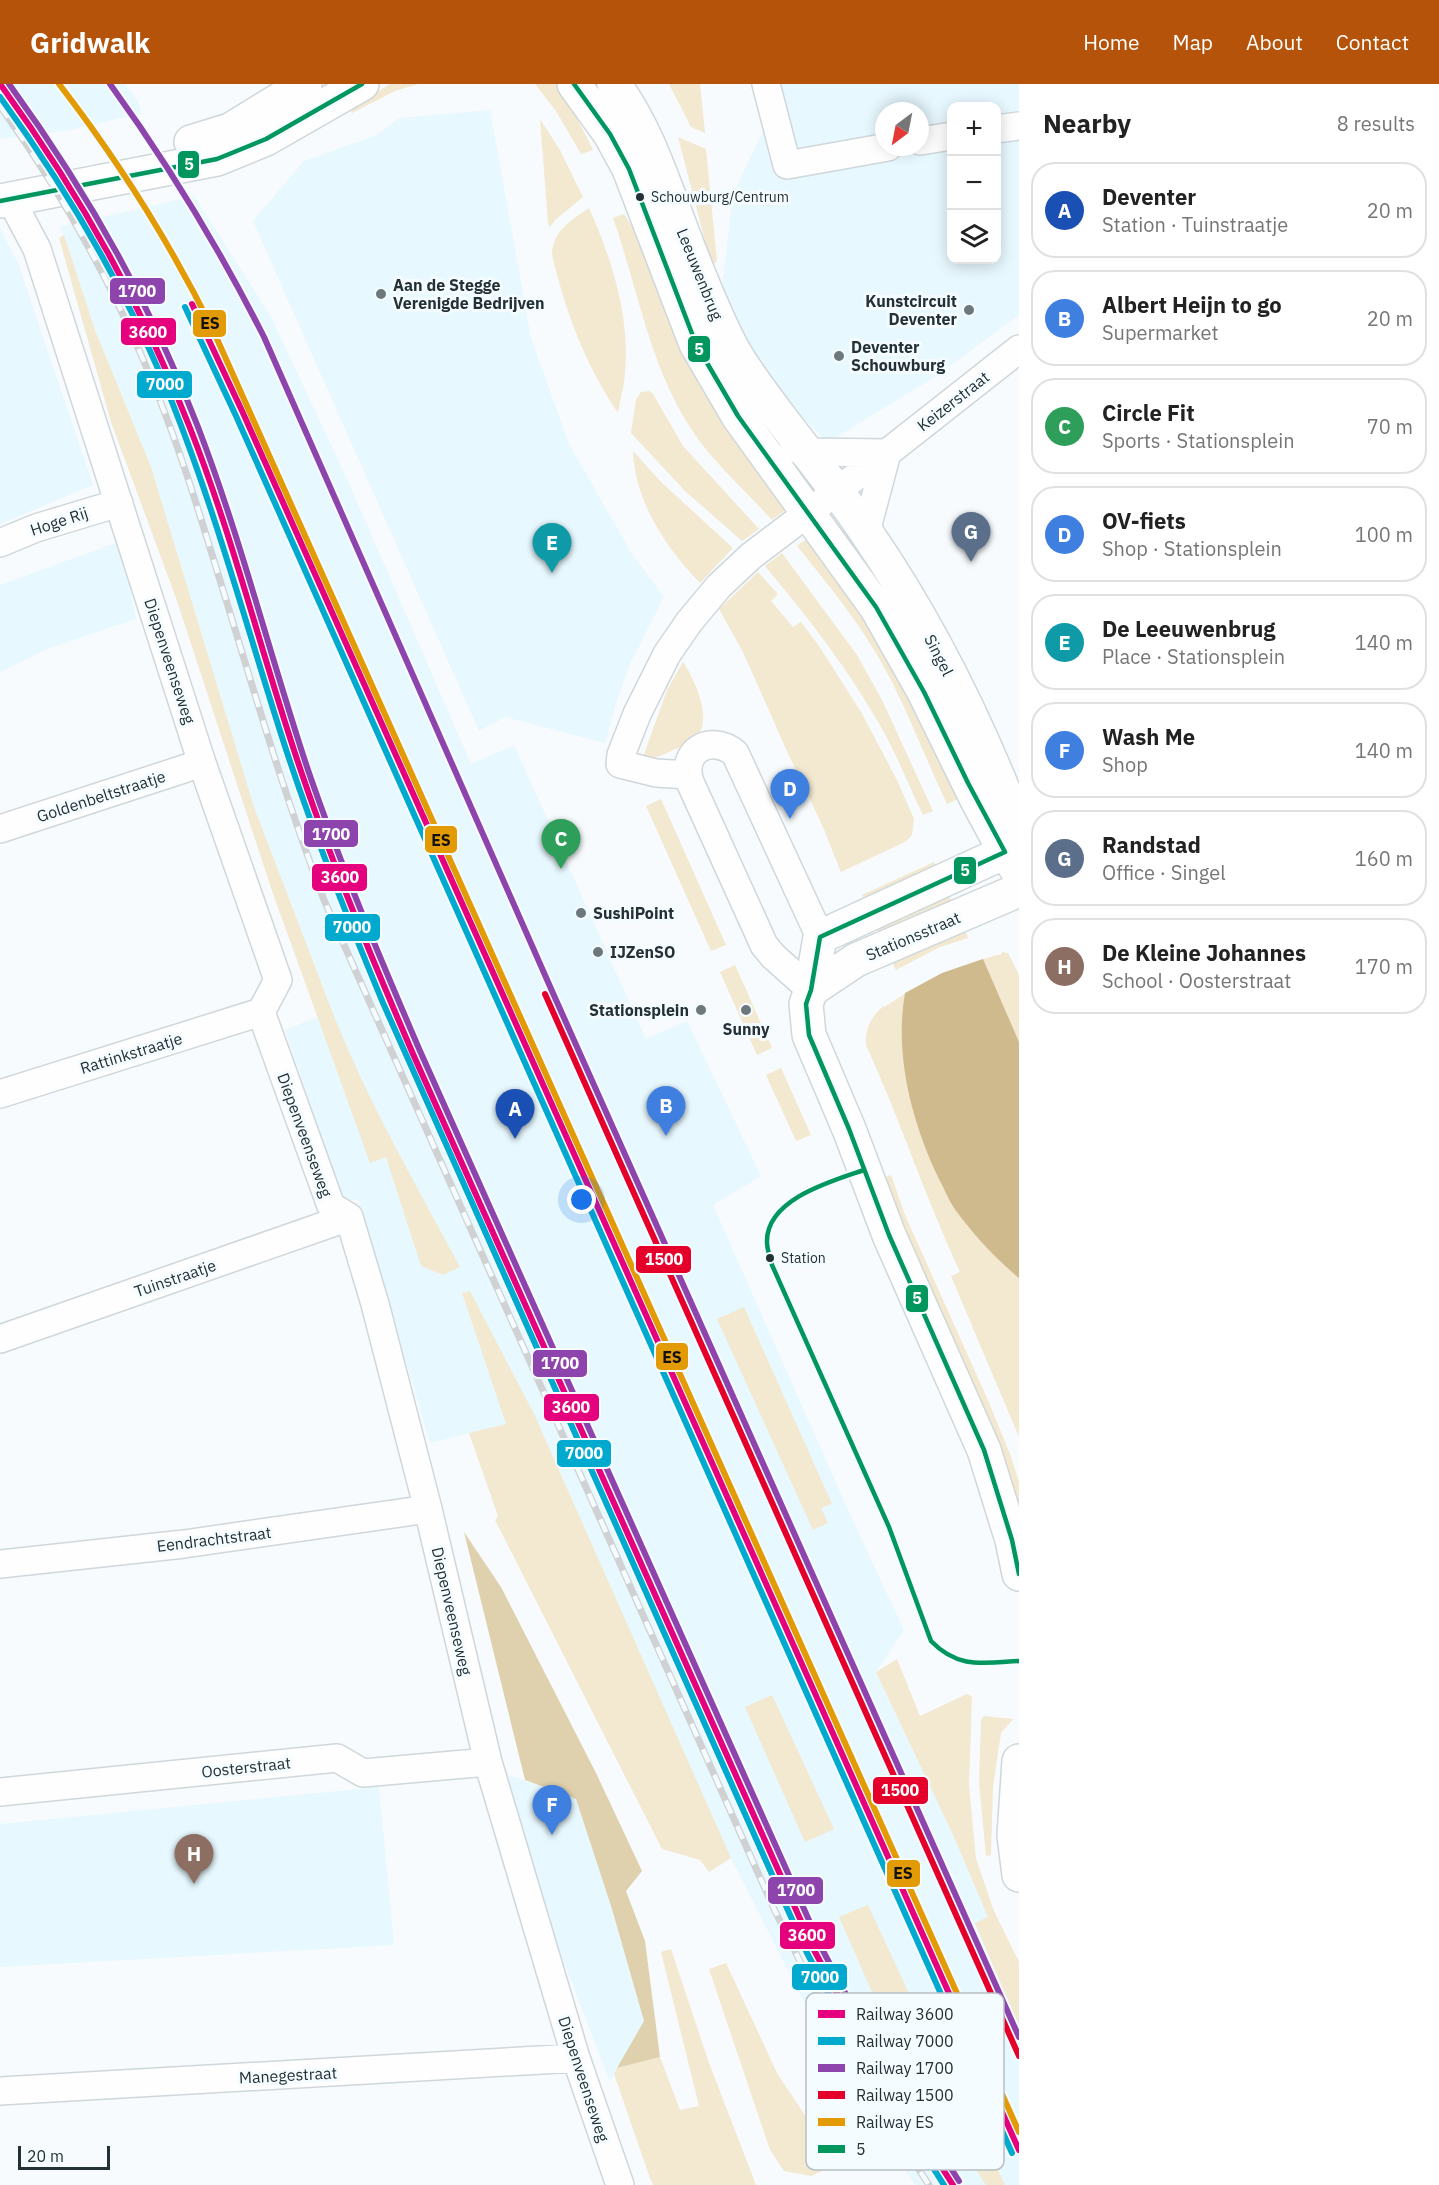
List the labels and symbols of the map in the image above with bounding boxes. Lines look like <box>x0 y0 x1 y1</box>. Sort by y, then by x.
north arrow <box>875 102 929 156</box>
line badge: 5 <box>177 150 200 179</box>
text: 5 <box>184 154 194 174</box>
place label: Schouwburg/Centrum <box>651 188 789 206</box>
marker: Schouwburg/Centrum <box>634 191 646 203</box>
street label: Leeuwenbrug <box>673 225 728 323</box>
place label: Aan de Stegge Verenigde Bedrijven <box>393 275 545 313</box>
line badge: 1700 <box>109 277 166 305</box>
text: 1700 <box>118 281 157 301</box>
marker: Aan de Stegge Verenigde Bedrijven <box>374 287 388 301</box>
place label: Kunstcircuit Deventer <box>865 291 958 329</box>
marker: Kunstcircuit Deventer <box>962 303 976 317</box>
line badge: ES <box>192 309 227 338</box>
text: ES <box>200 313 220 333</box>
line badge: 3600 <box>120 317 177 346</box>
text: 3600 <box>129 322 168 342</box>
line badge: 5 <box>687 335 711 363</box>
place label: Deventer Schouwburg <box>851 337 945 375</box>
text: 5 <box>694 339 704 359</box>
marker: Deventer Schouwburg <box>832 349 846 363</box>
street label: Keizerstraat <box>913 367 993 435</box>
line badge: 7000 <box>136 370 193 399</box>
text: 7000 <box>146 374 185 394</box>
street label: Hoge Rij <box>28 502 90 540</box>
pin: G <box>952 512 990 562</box>
pin: E <box>532 524 572 573</box>
street label: Diepenveenseweg <box>140 596 200 727</box>
street label: Singel <box>920 631 958 679</box>
street label: Goldenbeltstraatje <box>34 766 168 826</box>
pin: D <box>770 770 810 819</box>
line badge: 1700 <box>303 819 359 848</box>
pin: C <box>542 820 580 869</box>
text: 1700 <box>312 824 351 844</box>
line badge: ES <box>424 825 458 854</box>
text: ES <box>431 830 451 850</box>
line badge: 5 <box>953 856 977 885</box>
text: 5 <box>960 860 970 880</box>
line badge: 3600 <box>311 863 368 892</box>
text: 3600 <box>321 867 360 887</box>
place label: SushiPoint <box>593 903 674 923</box>
marker: SushiPoint <box>574 906 588 920</box>
street label: Stationsstraat <box>863 907 963 965</box>
line badge: 7000 <box>324 913 381 942</box>
text: 7000 <box>333 917 372 937</box>
place label: IJZenSO <box>610 942 675 962</box>
marker: IJZenSO <box>591 945 605 959</box>
place label: Stationsplein <box>589 1000 689 1020</box>
marker: Stationsplein <box>694 1003 708 1017</box>
marker: Sunny <box>739 1003 753 1017</box>
place label: Sunny <box>722 1019 770 1039</box>
street label: Rattinkstraatje <box>78 1028 185 1078</box>
street label: Diepenveenseweg <box>273 1070 337 1200</box>
pin: B <box>646 1086 686 1136</box>
pin: A <box>496 1090 534 1139</box>
your location <box>567 1185 596 1214</box>
line badge: 1500 <box>635 1245 692 1274</box>
text: 1500 <box>645 1249 684 1269</box>
place label: Station <box>781 1249 826 1267</box>
marker: Station <box>764 1252 776 1264</box>
street label: Tuinstraatje <box>132 1255 219 1301</box>
line badge: 5 <box>905 1284 929 1313</box>
text: 5 <box>912 1288 922 1308</box>
line badge: ES <box>655 1342 689 1371</box>
text: ES <box>662 1347 682 1367</box>
line badge: 1700 <box>532 1349 588 1378</box>
text: 1700 <box>541 1353 580 1373</box>
line badge: 3600 <box>543 1393 600 1422</box>
text: 3600 <box>552 1397 591 1417</box>
line badge: 7000 <box>556 1439 612 1468</box>
text: 7000 <box>565 1443 604 1463</box>
street label: Eendrachtstraat <box>156 1522 272 1556</box>
street label: Diepenveenseweg <box>428 1545 477 1678</box>
street label: Oosterstraat <box>200 1752 292 1782</box>
line badge: 1500 <box>872 1776 929 1805</box>
text: 1500 <box>881 1780 920 1800</box>
pin: F <box>532 1786 572 1835</box>
pin: H <box>174 1834 214 1884</box>
line badge: ES <box>886 1859 921 1888</box>
text: ES <box>893 1863 913 1883</box>
line badge: 1700 <box>767 1876 824 1905</box>
text: 1700 <box>777 1880 816 1900</box>
line badge: 3600 <box>779 1921 836 1950</box>
text: 3600 <box>788 1925 827 1945</box>
line badge: 7000 <box>791 1963 848 1991</box>
text: 7000 <box>801 1967 840 1987</box>
legend <box>806 1993 1004 2170</box>
text: Railway 3600 <box>856 2004 954 2024</box>
street label: Diepenveenseweg <box>554 2014 614 2145</box>
text: Railway 7000 <box>856 2031 954 2051</box>
text: Railway 1700 <box>856 2058 954 2078</box>
street label: Manegestraat <box>238 2062 338 2088</box>
text: Railway 1500 <box>856 2085 954 2105</box>
text: Railway ES <box>856 2112 934 2132</box>
text: 5 <box>856 2139 866 2159</box>
scale bar <box>18 2143 110 2170</box>

